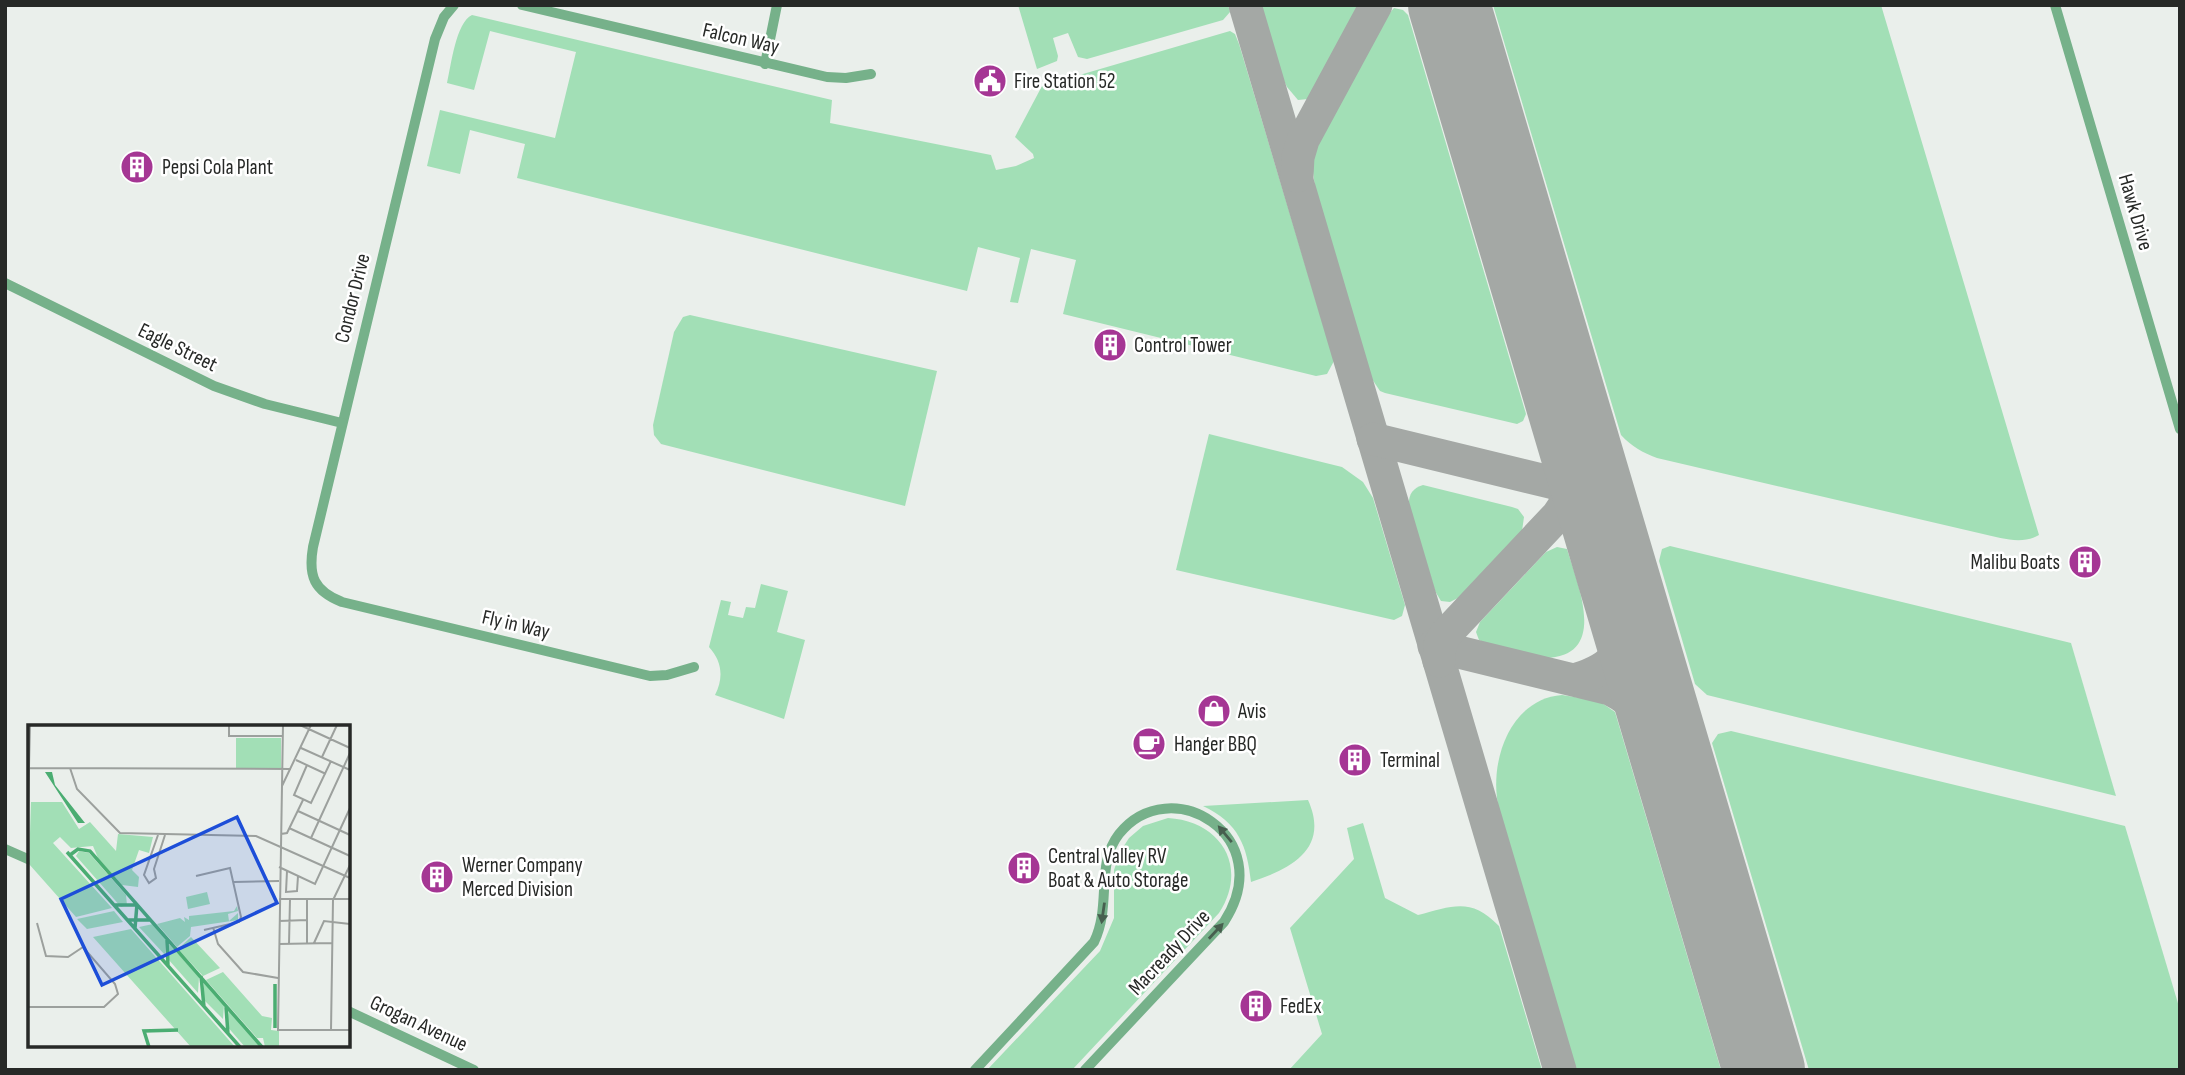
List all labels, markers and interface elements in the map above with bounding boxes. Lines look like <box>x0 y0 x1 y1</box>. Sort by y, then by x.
street label: Falcon Way <box>700 18 782 59</box>
public building icon: Fire Station 52 <box>971 62 1009 100</box>
place label: Fire Station 52 <box>1014 69 1115 94</box>
building icon: Pepsi Cola Plant <box>118 148 156 186</box>
place label: Pepsi Cola Plant <box>162 155 273 180</box>
street label: Hawk Drive <box>2113 171 2158 253</box>
street label: Condor Drive <box>329 251 376 345</box>
street label: Eagle Street <box>134 318 221 377</box>
building icon: Control Tower <box>1091 326 1129 364</box>
place label: Control Tower <box>1134 333 1232 358</box>
building icon: Malibu Boats <box>2066 543 2104 581</box>
place label: Malibu Boats <box>1970 550 2060 575</box>
street label: Fly in Way <box>480 605 552 644</box>
shop icon: Avis <box>1195 692 1233 730</box>
place label: Avis <box>1237 699 1266 724</box>
inset map <box>28 725 350 1047</box>
cafe icon: Hanger BBQ <box>1130 725 1168 763</box>
place label: Hanger BBQ <box>1174 732 1257 757</box>
building icon: Terminal <box>1336 741 1374 779</box>
place label: Terminal <box>1380 748 1440 773</box>
one-way arrow <box>1217 826 1232 844</box>
place label: Central Valley RV Boat & Auto Storage <box>1048 844 1188 893</box>
building icon: Central Valley RV Boat & Auto Storage <box>1005 849 1043 887</box>
place label: Werner Company Merced Division <box>462 853 583 902</box>
building icon: Werner Company Merced Division <box>418 858 456 896</box>
one-way arrow <box>1097 902 1108 924</box>
street label: Macready Drive <box>1123 904 1215 1000</box>
one-way arrow <box>1207 923 1223 940</box>
building icon: FedEx <box>1237 987 1275 1025</box>
street label: Grogan Avenue <box>366 990 472 1057</box>
place label: FedEx <box>1280 994 1322 1019</box>

